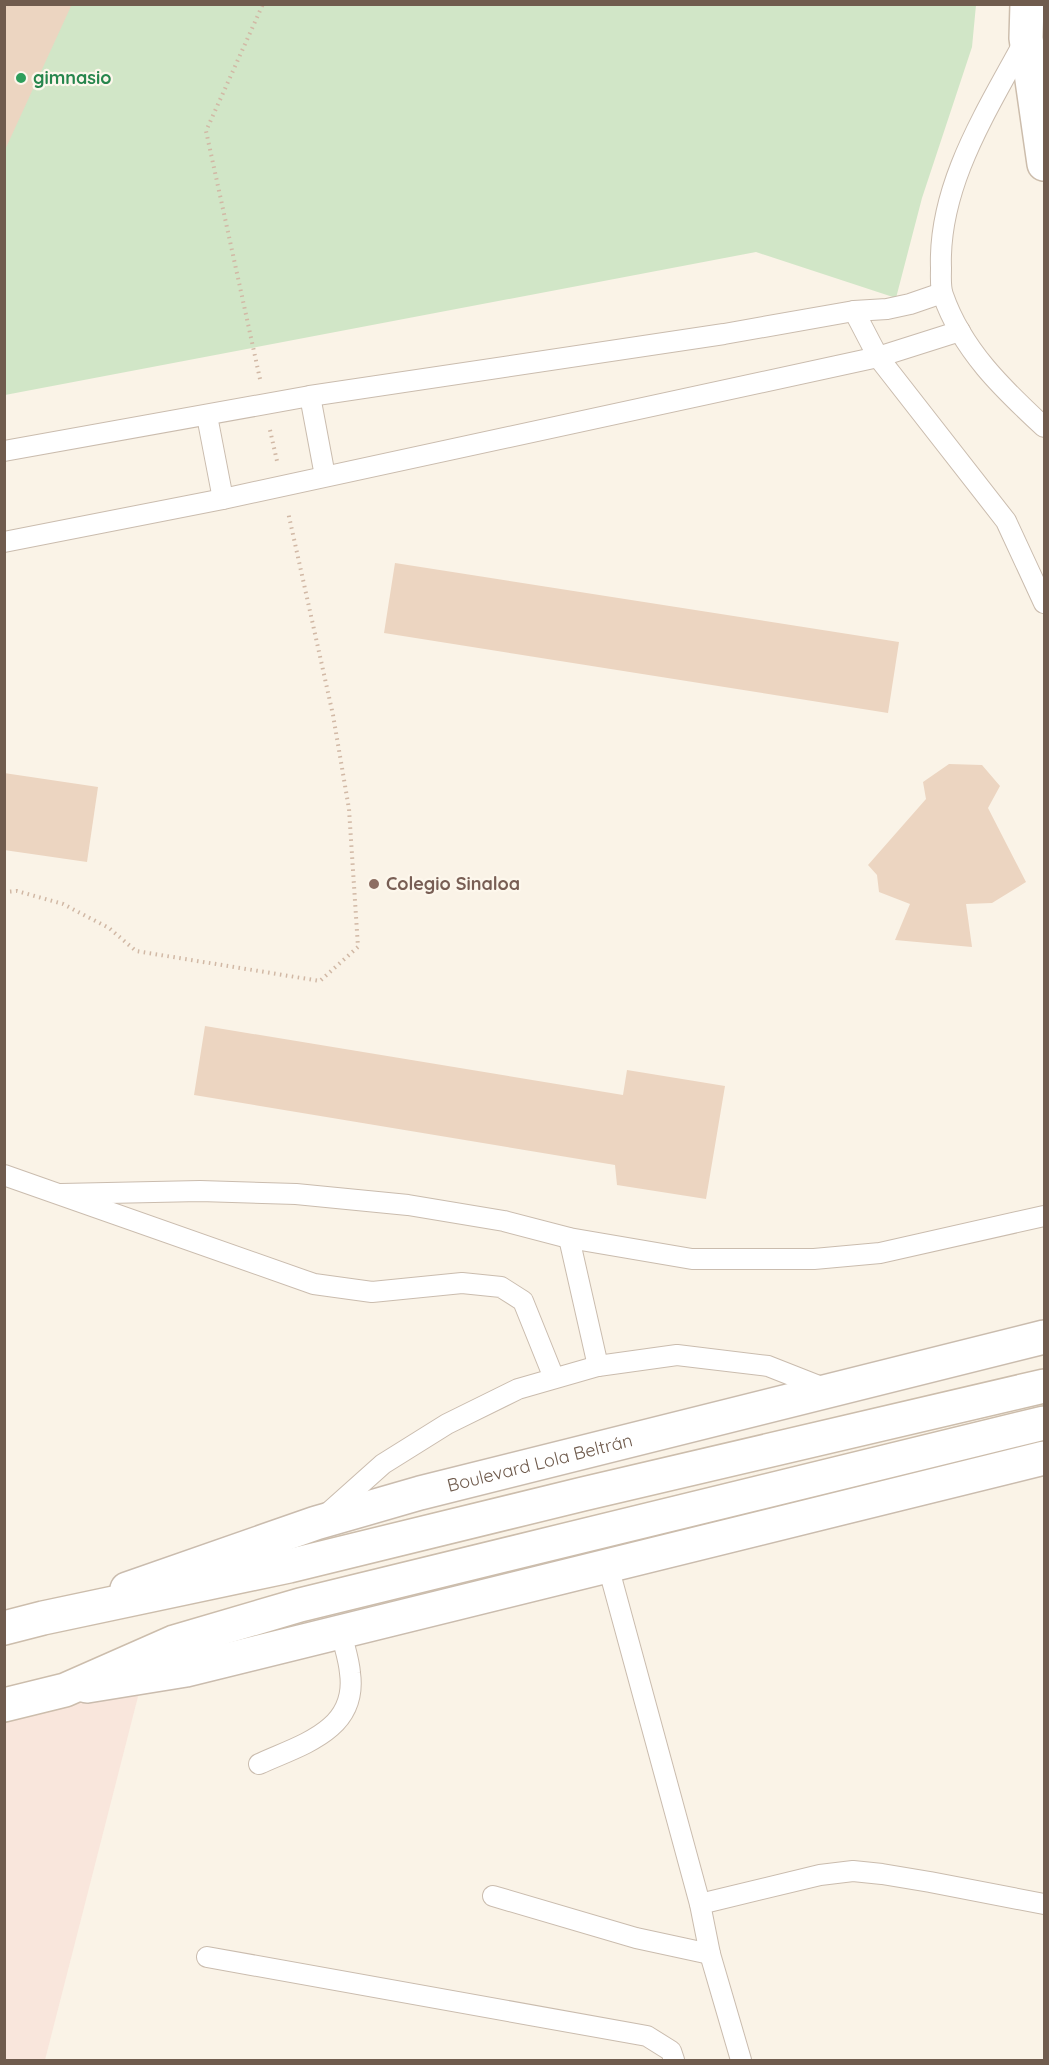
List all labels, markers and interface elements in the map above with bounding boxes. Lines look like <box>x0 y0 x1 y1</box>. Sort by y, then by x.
place label: gimnasio <box>33 66 112 89</box>
marker: gimnasio <box>14 71 28 85</box>
place label: Colegio Sinaloa <box>386 872 520 895</box>
marker: Colegio Sinaloa <box>367 877 381 891</box>
street label: Boulevard Lola Beltrán <box>445 1428 635 1497</box>

